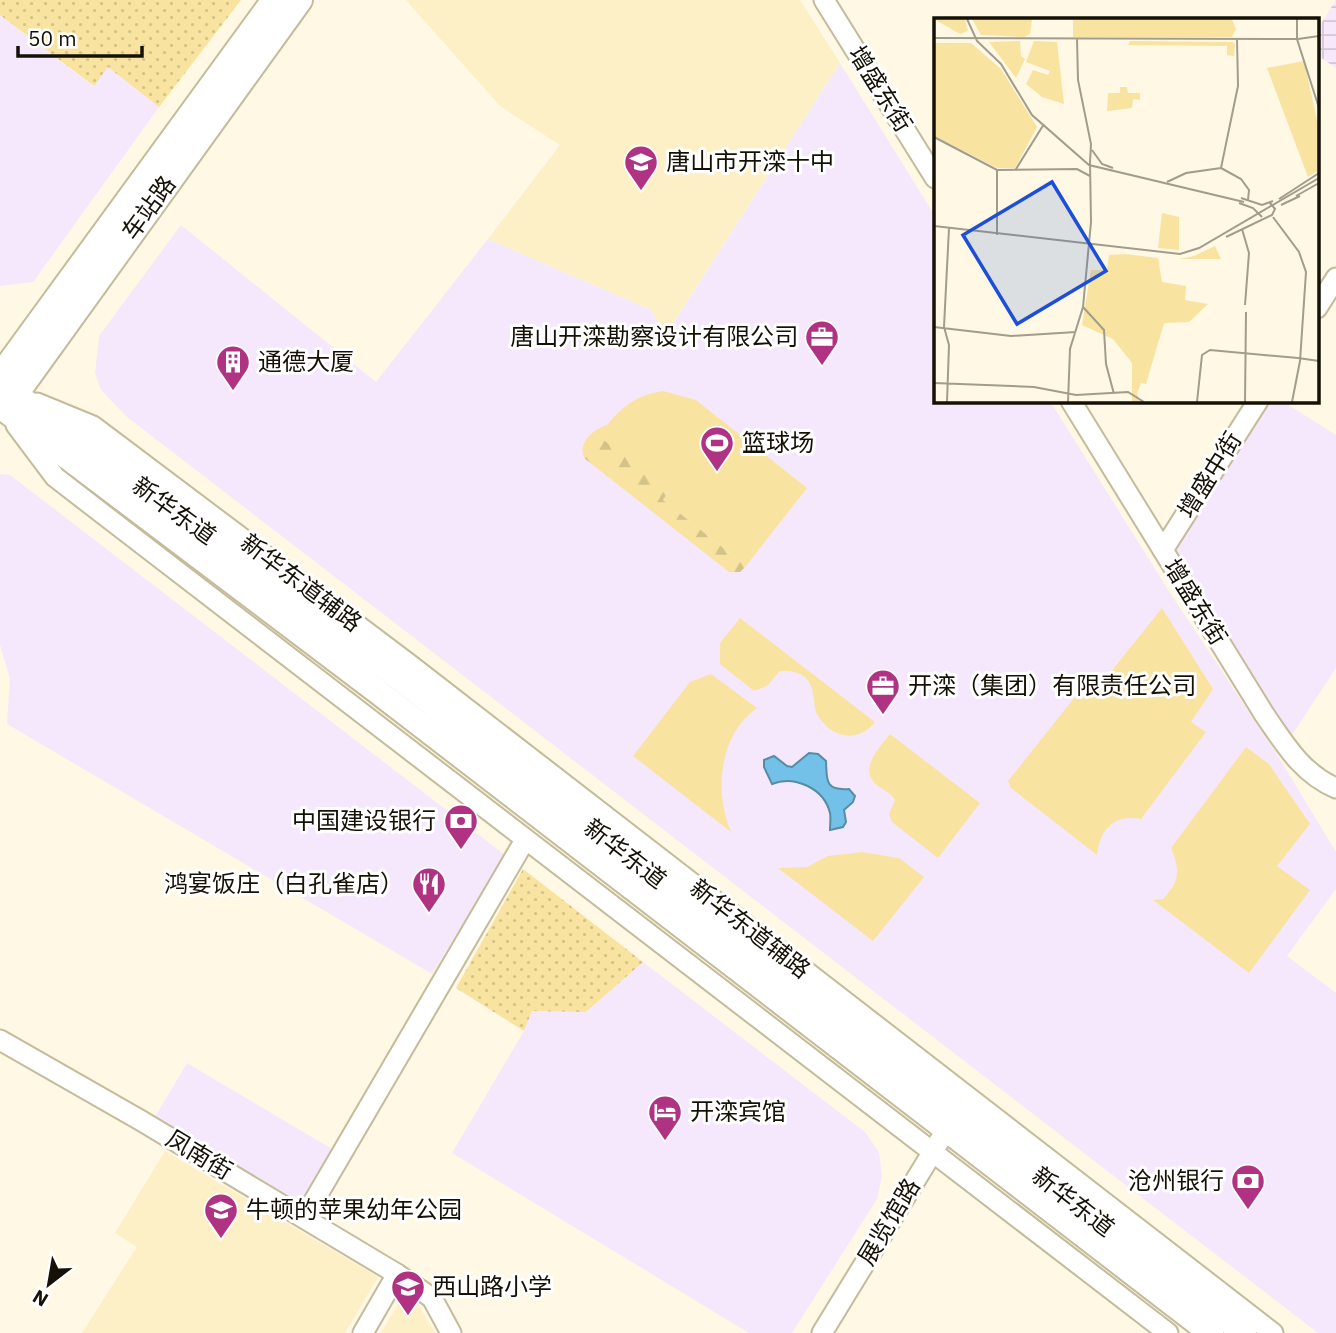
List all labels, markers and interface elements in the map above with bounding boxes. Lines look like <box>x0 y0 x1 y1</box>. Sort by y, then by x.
scale bar <box>18 14 142 58</box>
inset map <box>934 18 1318 402</box>
text: 50 m <box>28 24 77 52</box>
street label: 增盛东街 <box>842 39 920 138</box>
school or university icon: 唐山市开滦十中 <box>622 143 660 192</box>
place label: 唐山市开滦十中 <box>666 145 834 177</box>
street label: 车站路 <box>114 169 182 246</box>
office icon: 唐山开滦勘察设计有限公司 <box>803 318 841 367</box>
place label: 唐山开滦勘察设计有限公司 <box>510 320 798 352</box>
building icon: 通德大厦 <box>214 343 252 392</box>
place label: 通德大厦 <box>258 345 354 377</box>
sports icon: 篮球场 <box>698 424 736 473</box>
street label: 增盛中街 <box>1170 425 1248 524</box>
place label: 篮球场 <box>742 426 814 458</box>
street label: 新华东道 <box>126 469 223 551</box>
street label: 新华东道辅路 <box>234 526 369 638</box>
street label: 增盛东街 <box>1157 552 1235 651</box>
office icon: 开滦（集团）有限责任公司 <box>864 667 902 716</box>
place label: 开滦（集团）有限责任公司 <box>908 669 1196 701</box>
bank icon: 中国建设银行 <box>442 802 480 851</box>
place label: 中国建设银行 <box>292 804 436 836</box>
street label: 新华东道 <box>578 811 673 895</box>
restaurant icon: 鸿宴饭庄（白孔雀店） <box>410 865 448 914</box>
place label: 鸿宴饭庄（白孔雀店） <box>164 867 404 899</box>
street label: 新华东道辅路 <box>684 871 817 985</box>
hotel icon: 开滦宾馆 <box>646 1093 684 1142</box>
place label: 开滦宾馆 <box>690 1095 786 1127</box>
street label: 凤南街 <box>160 1122 239 1186</box>
street label: 新华东道 <box>1026 1159 1121 1243</box>
bank icon: 沧州银行 <box>1229 1162 1267 1211</box>
place label: 沧州银行 <box>1128 1164 1224 1196</box>
street label: 展览馆路 <box>850 1172 927 1271</box>
school or university icon: 牛顿的苹果幼年公园 <box>202 1191 240 1240</box>
place label: 牛顿的苹果幼年公园 <box>246 1193 462 1225</box>
north arrow <box>14 1249 84 1319</box>
school or university icon: 西山路小学 <box>389 1268 427 1317</box>
place label: 西山路小学 <box>432 1270 552 1302</box>
text: N <box>28 1285 52 1312</box>

